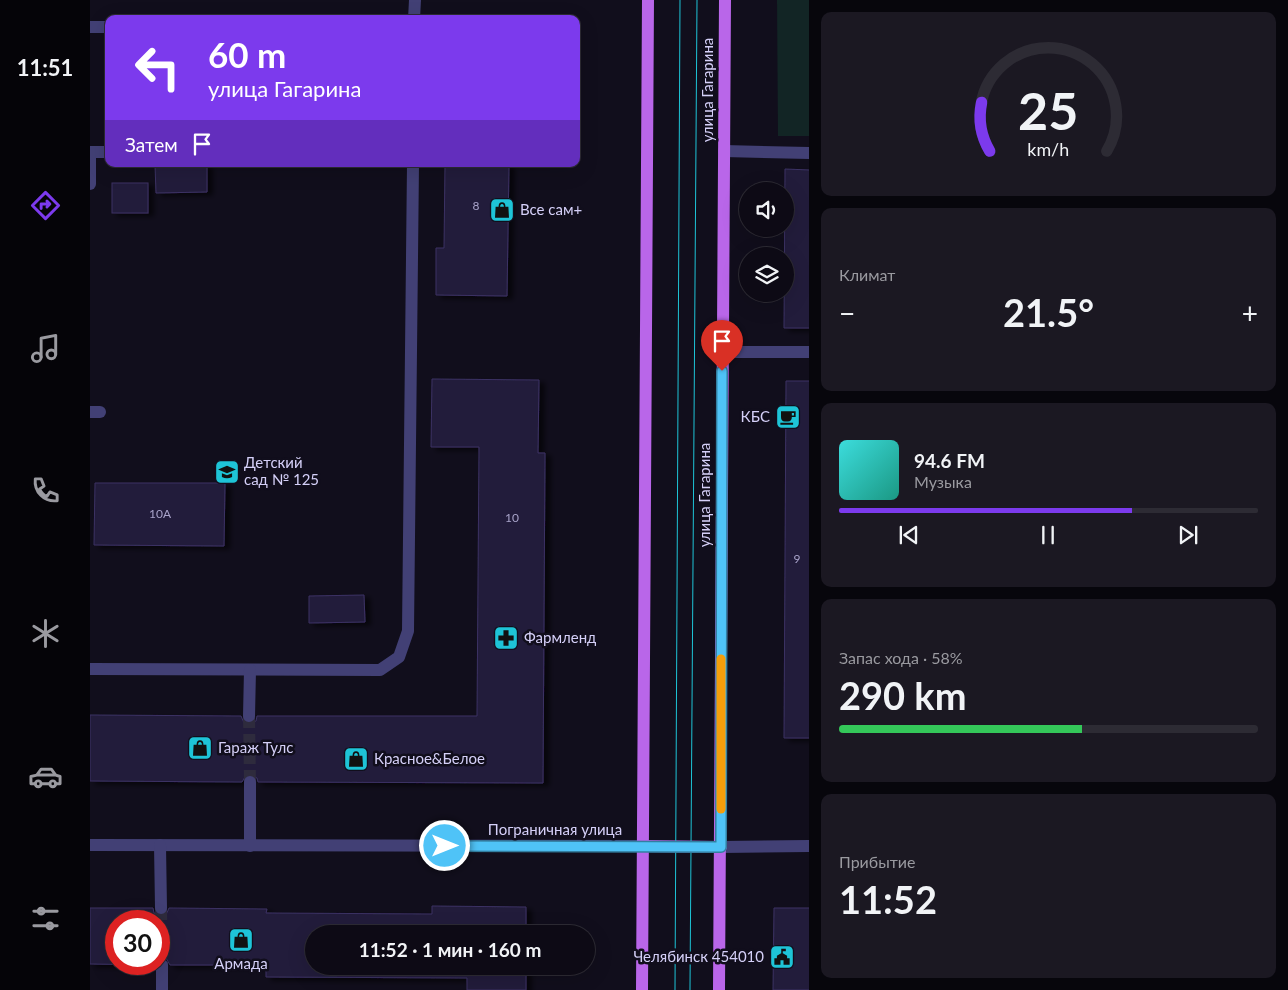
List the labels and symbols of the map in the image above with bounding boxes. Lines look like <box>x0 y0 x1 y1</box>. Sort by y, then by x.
street label: улица Гагарина <box>698 38 716 142</box>
shop icon: Все сам+ <box>489 197 515 223</box>
house number: 8 <box>473 198 480 213</box>
place label: Все сам+ <box>520 200 582 218</box>
pin <box>701 320 743 371</box>
cafe icon: КБС <box>775 404 801 430</box>
place label: КБС <box>741 407 770 425</box>
street label: улица Гагарина <box>695 443 713 547</box>
place label: Детский сад № 125 <box>244 453 319 488</box>
school or university icon: Детский сад № 125 <box>214 459 240 485</box>
house number: 10А <box>149 506 172 521</box>
house number: 10 <box>505 510 519 525</box>
house number: 9 <box>794 551 801 566</box>
pharmacy icon: Фармленд <box>493 625 519 651</box>
place label: Фармленд <box>524 628 596 646</box>
shop icon: Гараж Тулс <box>187 735 213 761</box>
place label: Гараж Тулс <box>218 738 293 756</box>
shop icon: Красное&Белое <box>343 746 369 772</box>
place label: Красное&Белое <box>374 749 485 767</box>
position arrow <box>418 819 470 871</box>
street label: Пограничная улица <box>488 820 622 838</box>
speed limit sign: 30 <box>105 910 170 975</box>
shop icon: Армада <box>228 927 254 953</box>
public building icon: Челябинск 454010 <box>769 944 795 970</box>
place label: Челябинск 454010 <box>633 947 764 965</box>
place label: Армада <box>214 954 268 972</box>

